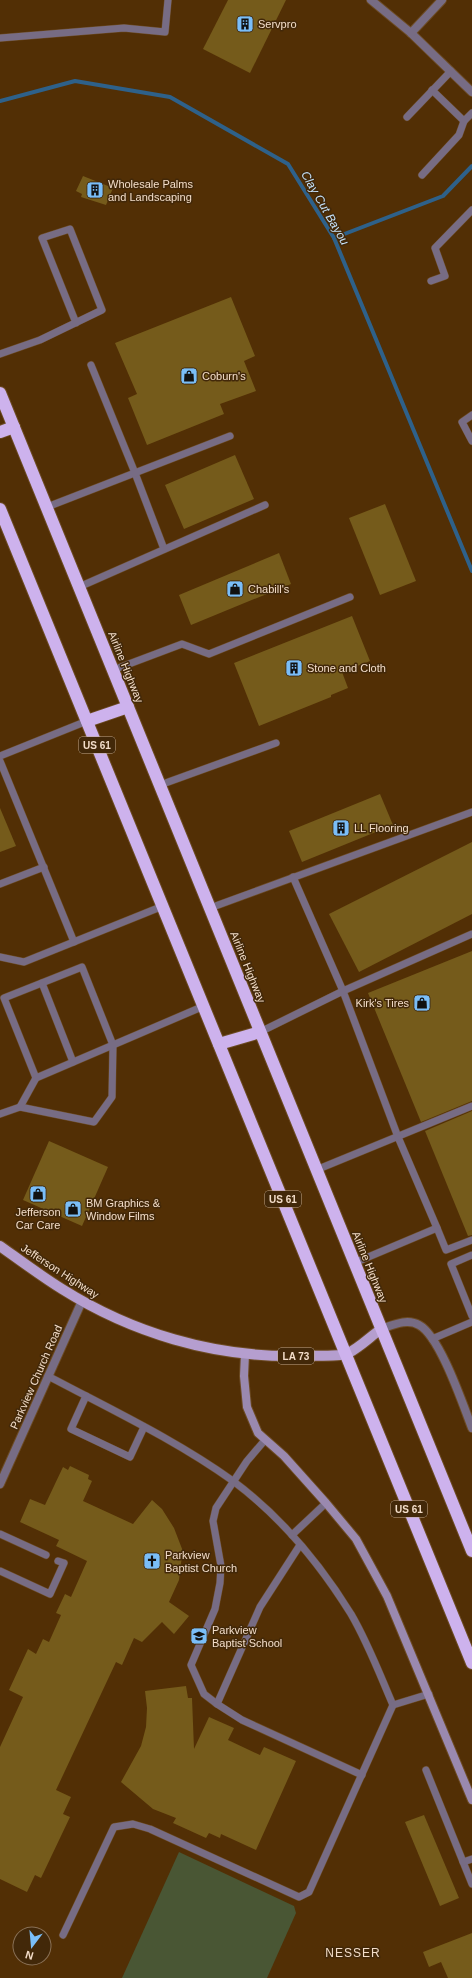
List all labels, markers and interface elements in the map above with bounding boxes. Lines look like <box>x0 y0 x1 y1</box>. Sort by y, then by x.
building icon: Servpro <box>235 14 255 34</box>
place label: Servpro <box>258 18 297 30</box>
water label: Clay Cut Bayou <box>298 168 352 248</box>
place label: Wholesale Palms and Landscaping <box>108 178 193 203</box>
building icon: Wholesale Palms and Landscaping <box>85 180 105 200</box>
shop icon: Coburn's <box>179 366 199 386</box>
place label: Coburn's <box>202 370 246 382</box>
shop icon: Chabill's <box>225 579 245 599</box>
place label: Chabill's <box>248 583 290 595</box>
street label: Airline Highway <box>106 630 146 705</box>
building icon: Stone and Cloth <box>284 658 304 678</box>
place label: Stone and Cloth <box>307 662 386 674</box>
road number: US 61 <box>79 737 115 753</box>
building icon: LL Flooring <box>331 818 351 838</box>
place label: LL Flooring <box>354 822 409 834</box>
street label: Airline Highway <box>228 930 268 1005</box>
shop icon: Kirk's Tires <box>412 993 432 1013</box>
place label: Kirk's Tires <box>356 997 409 1009</box>
shop icon: Jefferson Car Care <box>28 1184 48 1204</box>
road number: US 61 <box>265 1191 301 1207</box>
place label: BM Graphics & Window Films <box>86 1197 161 1222</box>
shop icon: BM Graphics & Window Films <box>63 1199 83 1219</box>
place label: Jefferson Car Care <box>15 1206 61 1231</box>
street label: Airline Highway <box>350 1230 390 1305</box>
street label: Jefferson Highway <box>19 1241 102 1301</box>
street label: Parkview Church Road <box>8 1323 64 1431</box>
road number: LA 73 <box>278 1348 314 1364</box>
road number: US 61 <box>391 1501 427 1517</box>
place label: Parkview Baptist Church <box>165 1549 237 1574</box>
church icon: Parkview Baptist Church <box>142 1551 162 1571</box>
place label: Parkview Baptist School <box>212 1624 282 1649</box>
school or university icon: Parkview Baptist School <box>189 1626 209 1646</box>
north arrow <box>12 1926 52 1966</box>
district label: NESSER <box>325 1946 381 1960</box>
text: N <box>24 1949 35 1962</box>

